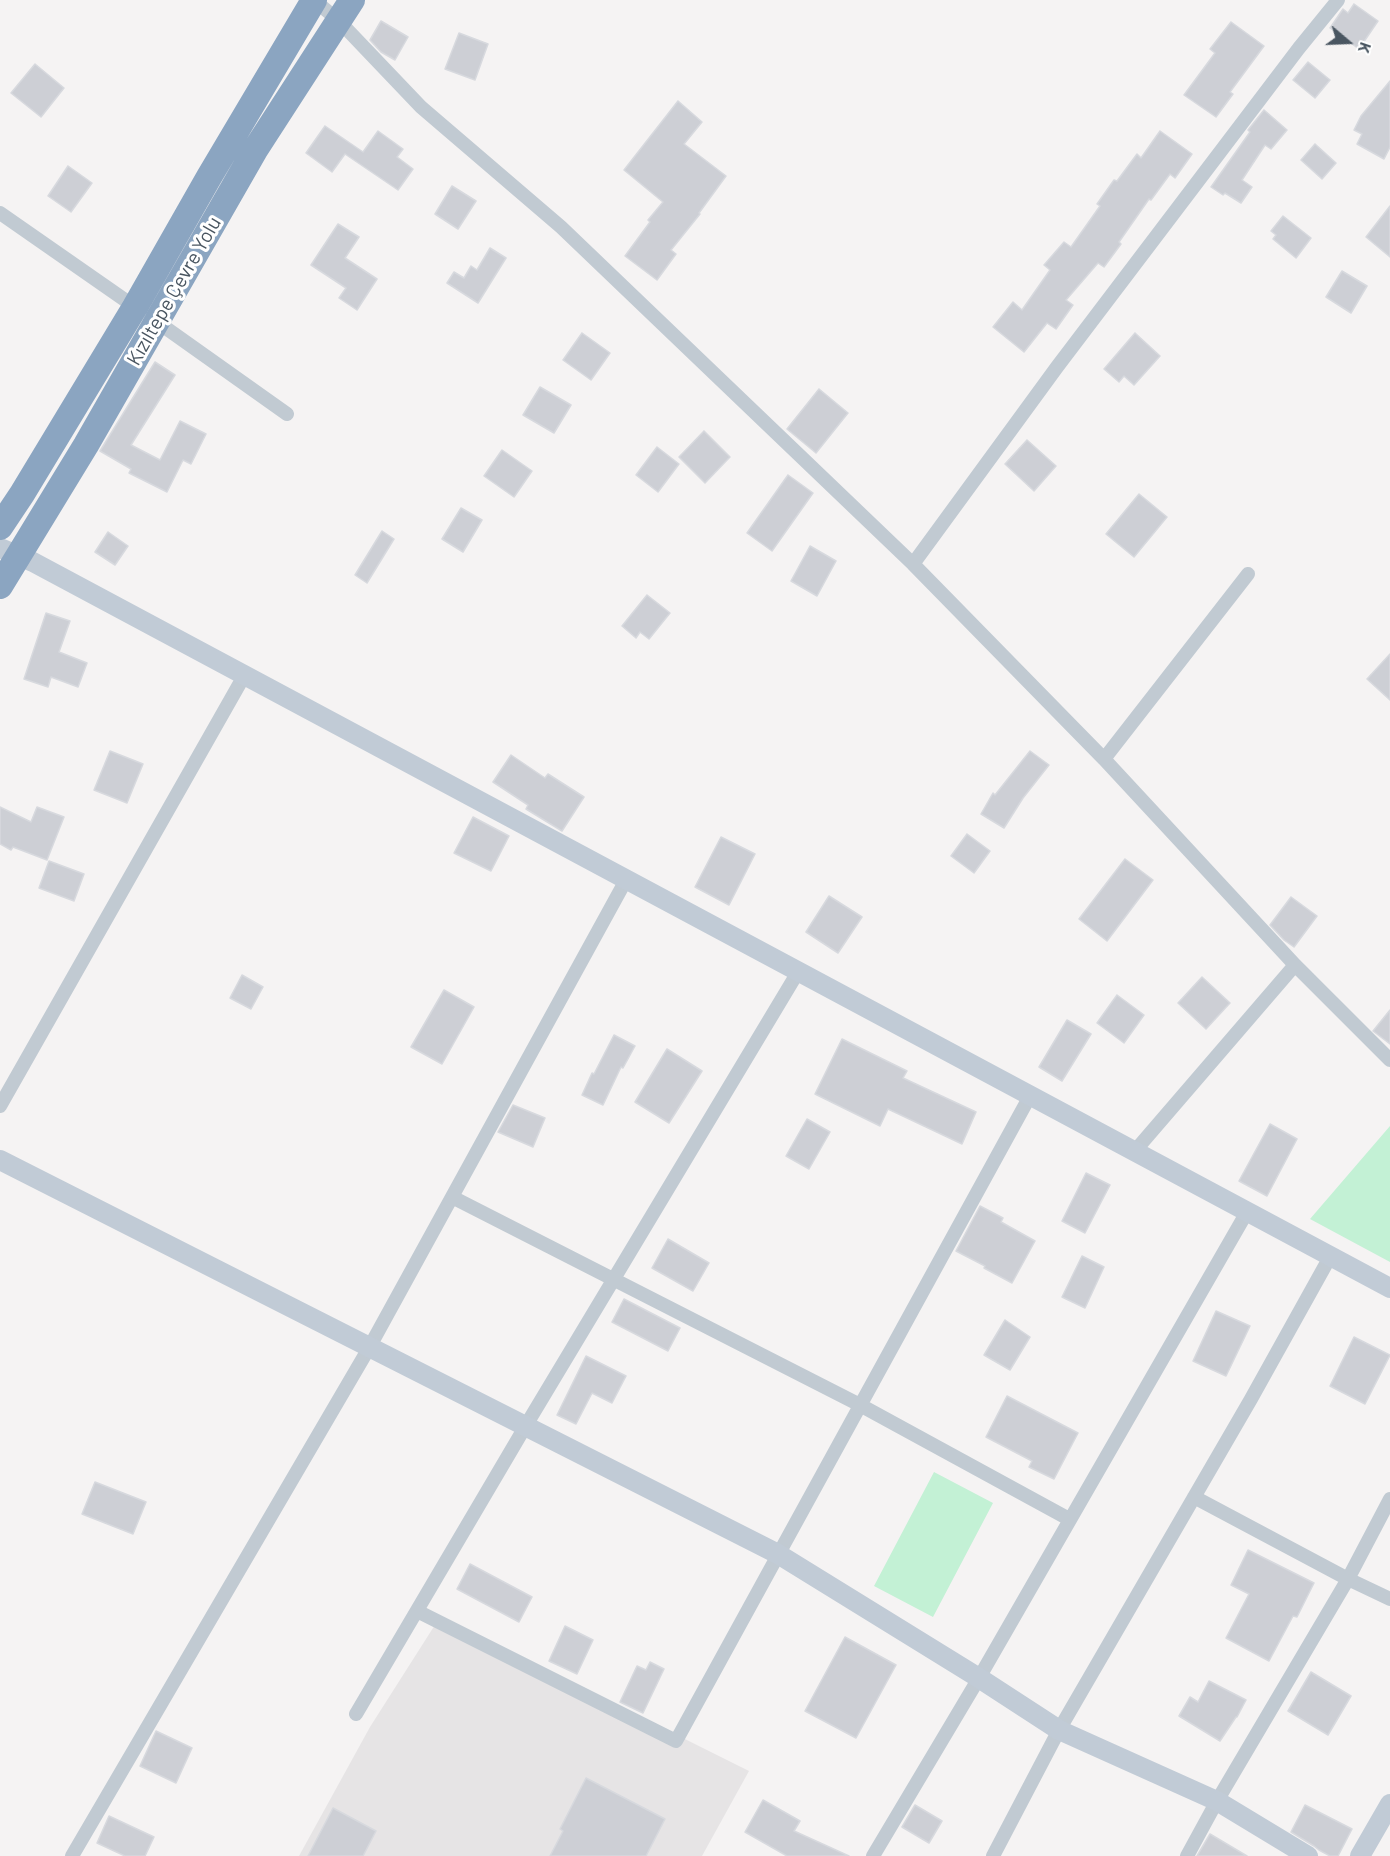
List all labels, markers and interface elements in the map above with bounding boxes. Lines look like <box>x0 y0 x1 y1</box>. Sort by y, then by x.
north arrow <box>1318 12 1378 72</box>
text: K <box>1355 40 1376 56</box>
street label: Kızıltepe Çevre Yolu <box>122 212 226 370</box>

